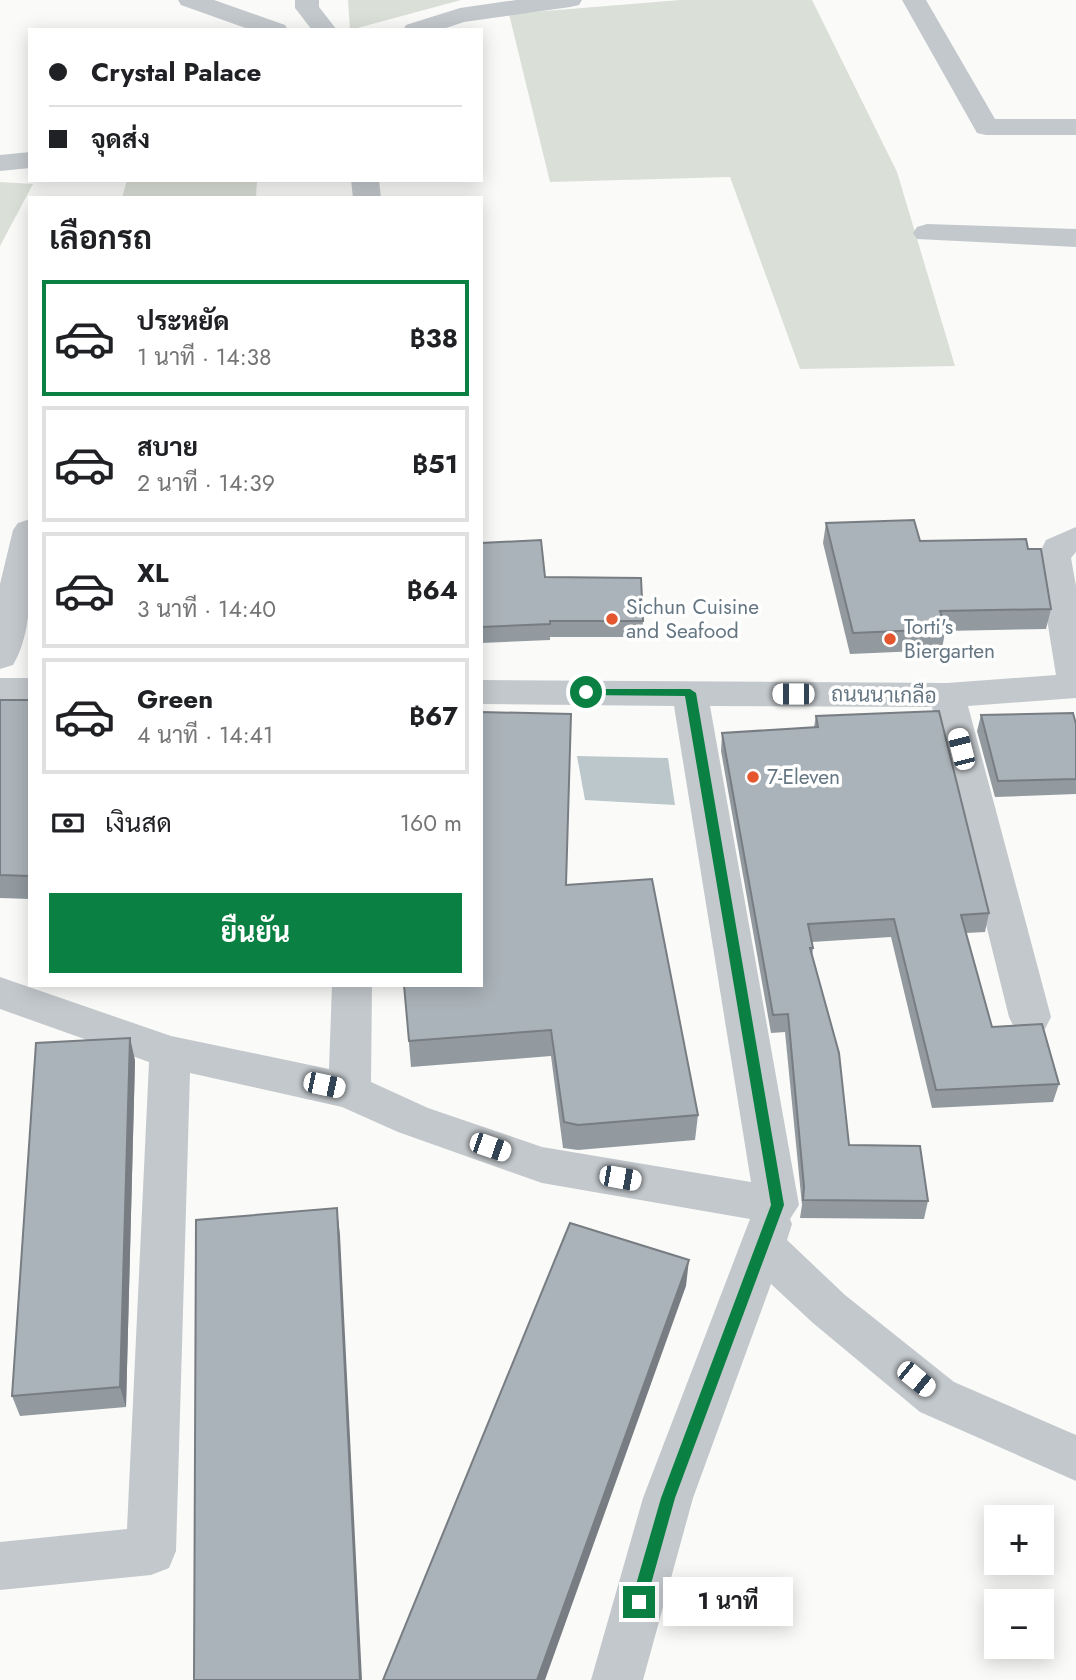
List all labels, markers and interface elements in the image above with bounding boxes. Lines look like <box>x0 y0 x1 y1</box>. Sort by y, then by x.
text: Crystal Palace <box>91 53 261 91</box>
text: จุดส่ง <box>91 120 150 158</box>
text: เลือกรถ <box>49 215 152 261</box>
text: ประหยัด <box>137 302 230 340</box>
icon: car <box>53 307 116 370</box>
text: ฿38 <box>410 319 458 357</box>
text: 1 นาที · 14:38 <box>137 340 272 374</box>
text: สบาย <box>137 428 198 466</box>
icon: car <box>53 433 116 496</box>
text: ฿51 <box>412 445 458 483</box>
text: 2 นาที · 14:39 <box>137 466 275 500</box>
text: XL <box>137 554 169 592</box>
icon: car <box>53 559 116 622</box>
text: ฿64 <box>407 571 458 609</box>
text: 3 นาที · 14:40 <box>137 592 276 626</box>
place label: Sichun Cuisine and Seafood <box>626 592 759 646</box>
marker: Sichun Cuisine and Seafood <box>604 611 620 627</box>
place label: Torti's Biergarten <box>904 612 995 666</box>
marker: Torti's Biergarten <box>882 631 898 647</box>
route start <box>570 676 602 708</box>
street label: ถนนนาเกลือ <box>831 679 937 711</box>
text: Green <box>137 680 213 718</box>
car <box>773 684 815 705</box>
icon: car <box>53 685 116 748</box>
text: ฿67 <box>409 697 458 735</box>
text: 4 นาที · 14:41 <box>137 718 273 752</box>
car <box>946 726 977 772</box>
place label: 7-Eleven <box>767 762 840 792</box>
marker: 7-Eleven <box>745 769 761 785</box>
icon: cash <box>49 804 87 842</box>
text: เงินสด <box>105 804 172 842</box>
text: 160 m <box>400 806 462 840</box>
button: ยืนยัน <box>49 893 462 973</box>
car <box>302 1070 347 1100</box>
car <box>467 1130 514 1164</box>
car <box>598 1164 643 1192</box>
car <box>894 1358 939 1400</box>
map controls <box>984 1505 1054 1659</box>
button: + <box>984 1505 1054 1575</box>
callout: 1 นาที <box>664 1578 793 1626</box>
text: 1 นาที <box>698 1584 758 1618</box>
route end <box>623 1586 655 1618</box>
button: − <box>984 1589 1054 1659</box>

